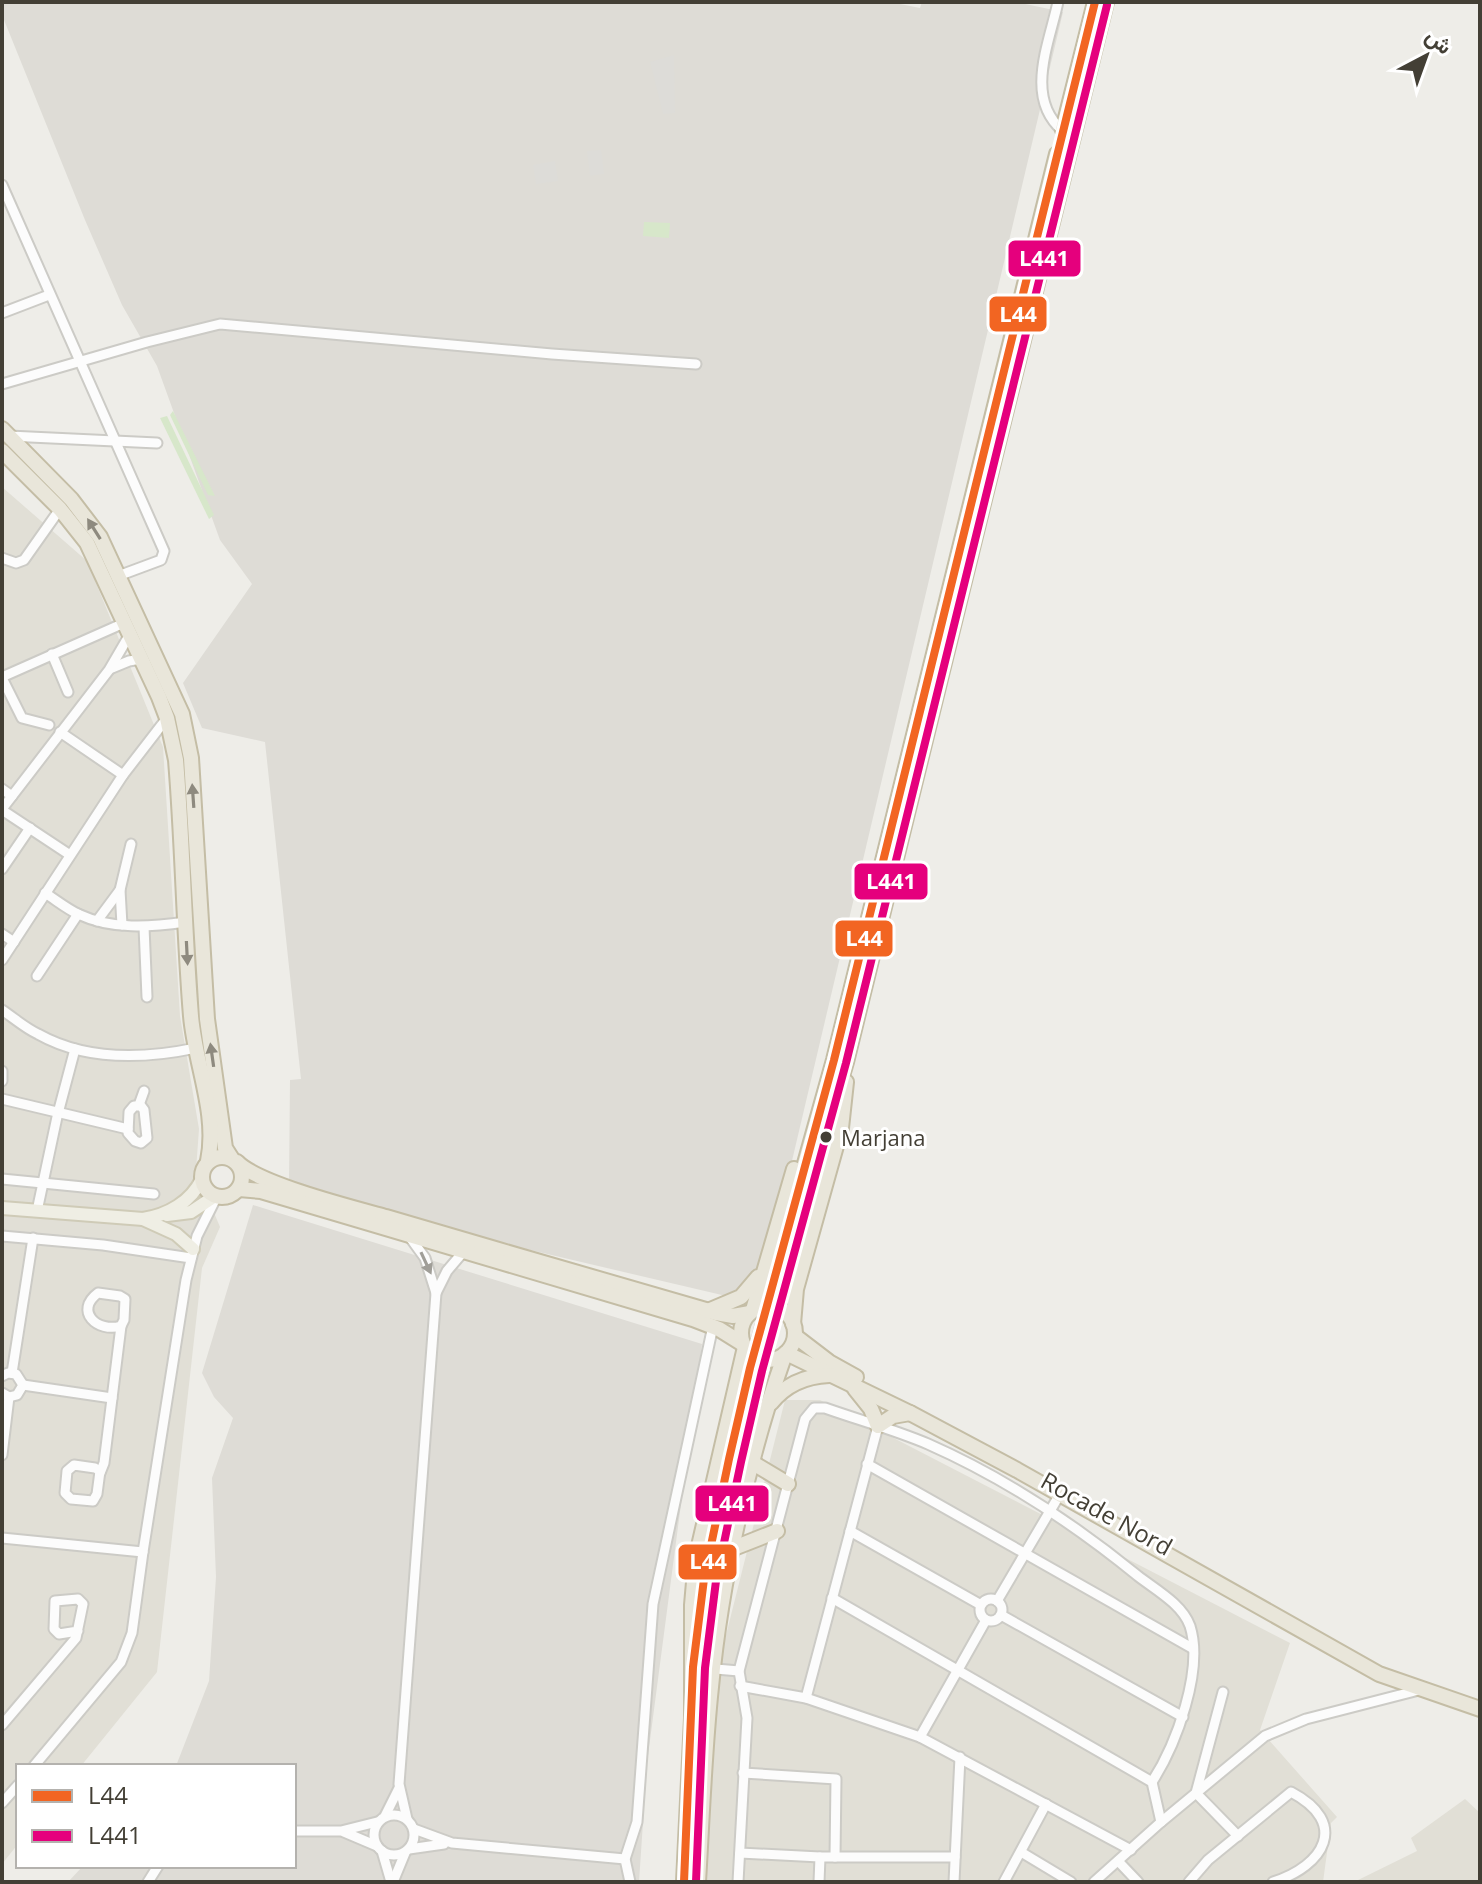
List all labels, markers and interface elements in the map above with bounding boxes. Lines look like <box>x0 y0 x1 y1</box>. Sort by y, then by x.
north arrow <box>1386 16 1466 96</box>
text: ش <box>1420 20 1460 60</box>
line badge: L441 <box>1007 239 1082 278</box>
text: L441 <box>1019 242 1069 272</box>
line badge: L44 <box>988 295 1048 333</box>
text: L44 <box>999 298 1037 328</box>
one-way arrow <box>88 518 102 540</box>
one-way arrow <box>186 783 199 808</box>
line badge: L441 <box>853 862 929 901</box>
text: L441 <box>866 865 916 895</box>
line badge: L44 <box>834 919 894 958</box>
text: L44 <box>845 922 883 952</box>
one-way arrow <box>181 941 194 966</box>
one-way arrow <box>205 1043 218 1068</box>
place label: Marjana <box>841 1122 926 1152</box>
marker: Marjana <box>818 1129 834 1145</box>
one-way arrow <box>419 1251 433 1275</box>
street label: Rocade Nord <box>1035 1463 1179 1563</box>
line badge: L441 <box>694 1484 770 1523</box>
text: L441 <box>707 1487 757 1517</box>
line badge: L44 <box>677 1543 738 1581</box>
text: L44 <box>689 1545 727 1575</box>
legend <box>16 1764 296 1868</box>
text: L44 <box>88 1778 128 1811</box>
text: L441 <box>88 1818 142 1851</box>

